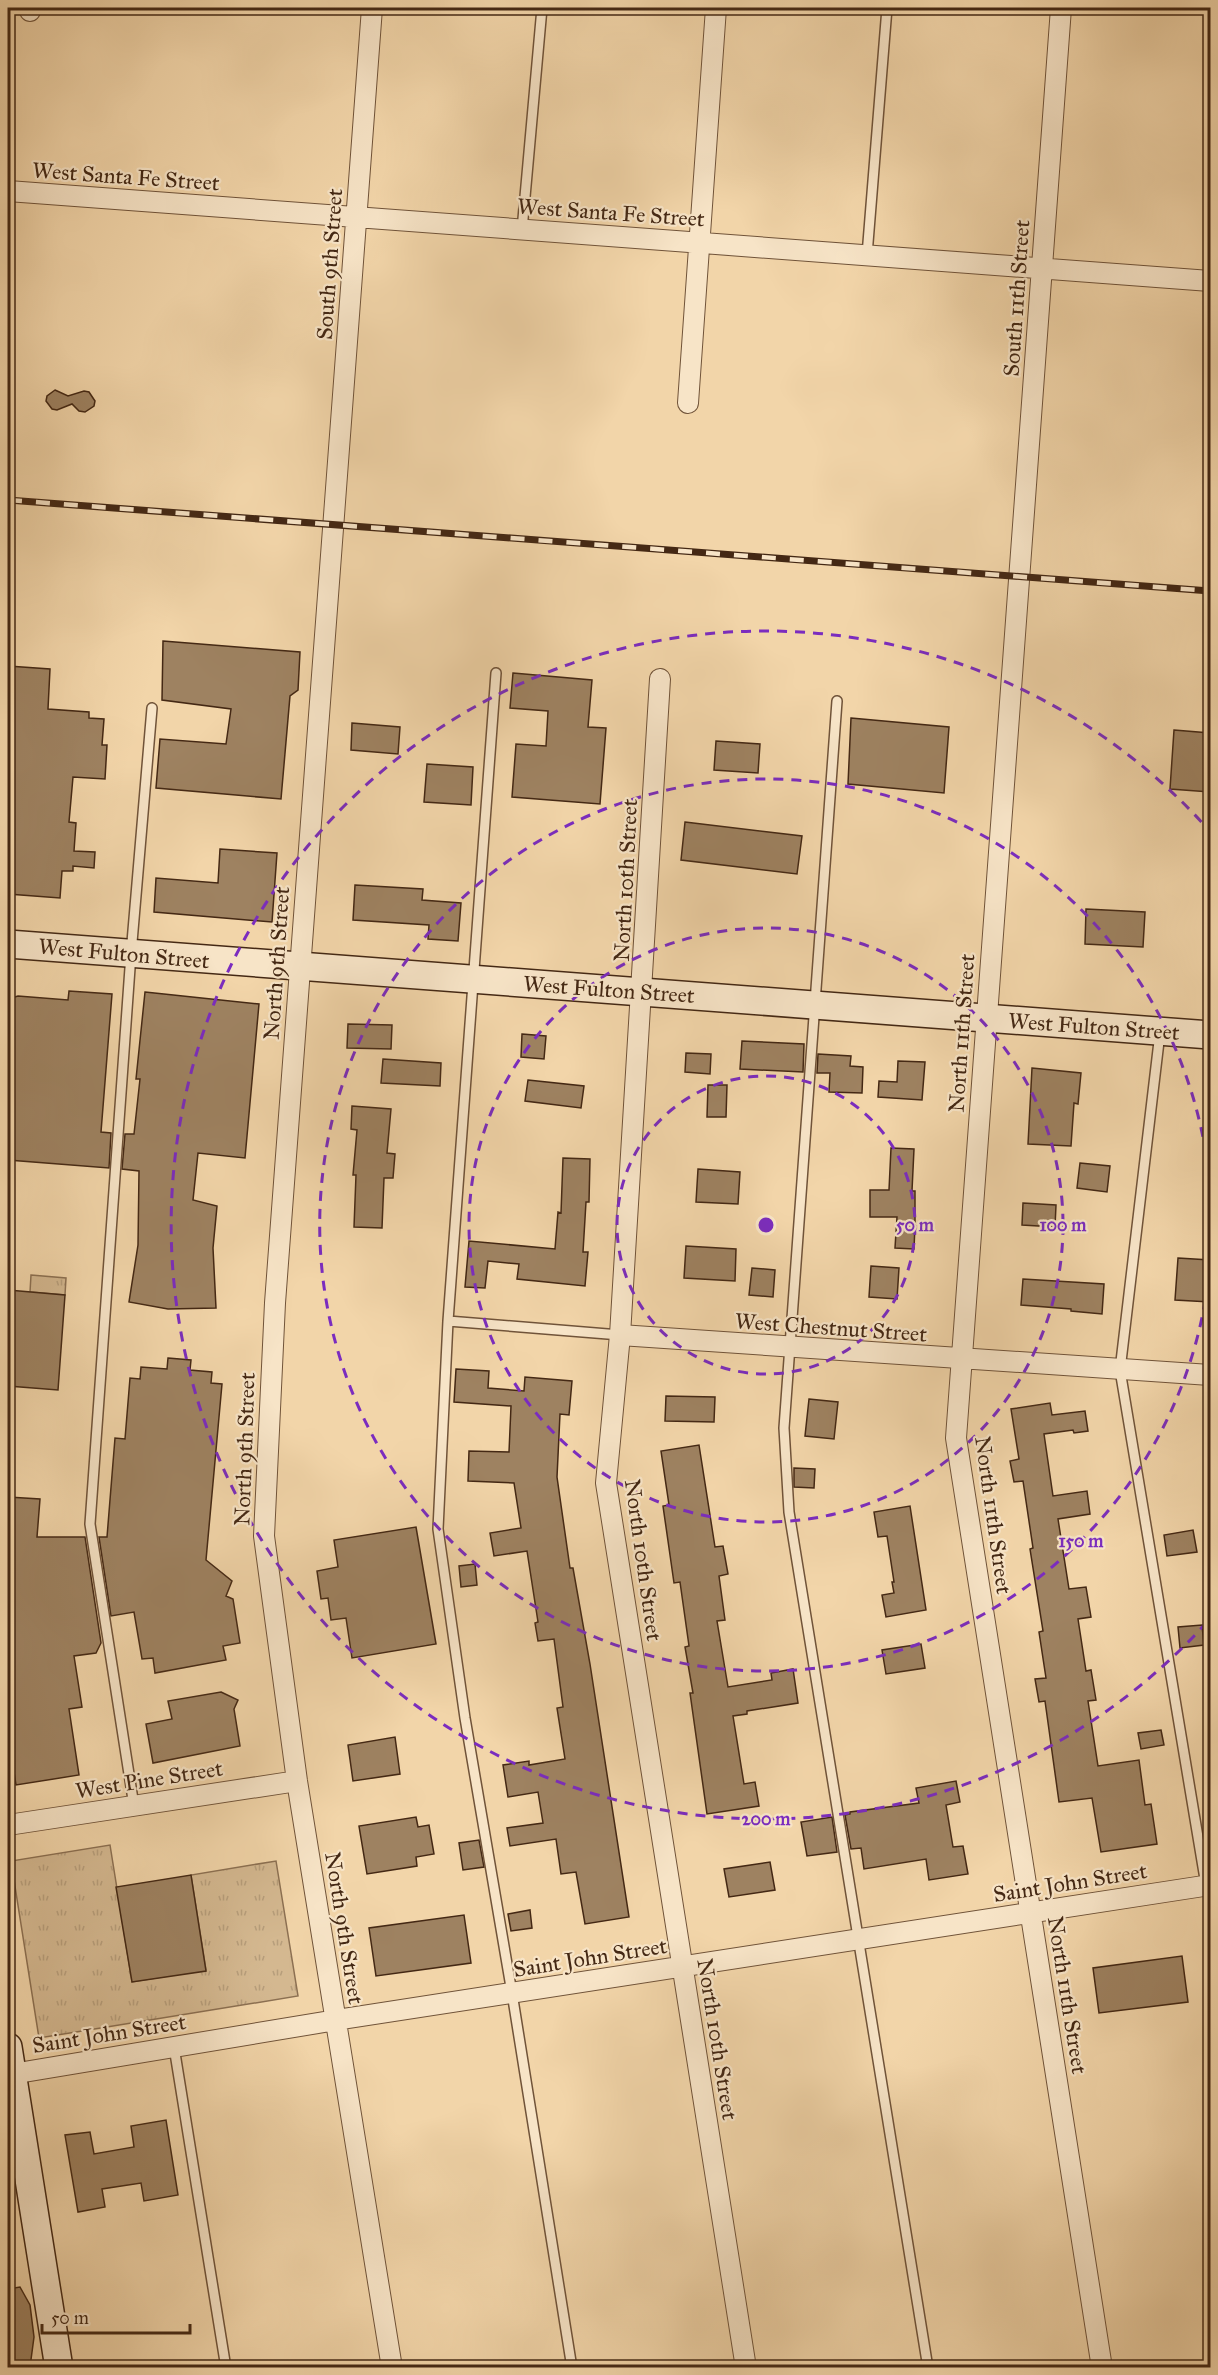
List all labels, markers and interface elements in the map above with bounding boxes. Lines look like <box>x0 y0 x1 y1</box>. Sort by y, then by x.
street label: West Santa Fe Street <box>31 156 221 197</box>
street label: South 9th Street <box>311 187 348 341</box>
street label: West Santa Fe Street <box>516 192 706 233</box>
street label: South 11th Street <box>998 218 1035 377</box>
street label: North 10th Street <box>608 798 643 962</box>
street label: North 9th Street <box>258 885 295 1041</box>
street label: West Fulton Street <box>37 933 211 974</box>
street label: North 11th Street <box>942 952 981 1113</box>
street label: West Fulton Street <box>522 970 696 1009</box>
street label: West Fulton Street <box>1007 1007 1181 1046</box>
text: 50 m <box>896 1214 935 1236</box>
text: 100 m <box>1040 1214 1087 1236</box>
centre of rings <box>756 1215 776 1235</box>
street label: West Chestnut Street <box>734 1307 928 1348</box>
street label: North 9th Street <box>228 1372 261 1526</box>
street label: North 11th Street <box>969 1434 1018 1596</box>
street label: North 10th Street <box>619 1477 668 1643</box>
text: 150 m <box>1059 1530 1104 1552</box>
street label: West Pine Street <box>73 1754 225 1804</box>
text: 200 m <box>742 1808 791 1830</box>
street label: North 9th Street <box>319 1850 370 2006</box>
street label: Saint John Street <box>991 1857 1149 1908</box>
street label: North 11th Street <box>1042 1914 1093 2076</box>
street label: Saint John Street <box>511 1932 669 1983</box>
street label: North 10th Street <box>691 1956 744 2122</box>
street label: Saint John Street <box>30 2008 188 2059</box>
scale bar <box>42 2297 190 2335</box>
text: 50 m <box>51 2307 89 2329</box>

